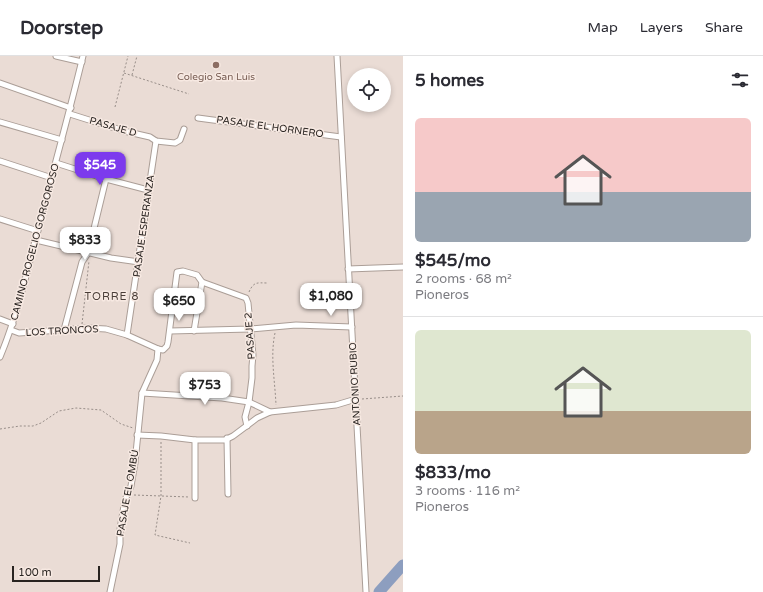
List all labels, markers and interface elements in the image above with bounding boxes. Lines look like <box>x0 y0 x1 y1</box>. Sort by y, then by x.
text: Doorstep <box>20 17 103 39</box>
text: Map <box>588 19 618 36</box>
text: Layers <box>640 19 683 36</box>
text: Share <box>705 19 743 36</box>
marker: Colegio San Luis <box>211 60 221 70</box>
map controls <box>347 68 391 112</box>
button: locate <box>347 68 391 112</box>
icon: filters <box>729 69 751 91</box>
text: 5 homes <box>415 70 484 91</box>
place label: Colegio San Luis <box>177 71 255 83</box>
street label: PASAJE EL HORNERO <box>216 114 324 140</box>
street label: PASAJE D <box>88 115 138 139</box>
icon: home <box>547 144 619 216</box>
pin: $545 <box>76 152 124 186</box>
text: $545 <box>84 157 116 173</box>
street label: CAMINO ROGELIO GORGOROSO <box>8 162 62 322</box>
street label: PASAJE ESPERANZA <box>131 174 157 278</box>
pin: $833 <box>61 227 109 261</box>
text: $833 <box>69 232 101 248</box>
text: $545/mo <box>415 250 491 271</box>
text: 2 rooms · 68 m² <box>415 271 512 287</box>
pin: $1,080 <box>298 283 364 317</box>
text: Pioneros <box>415 287 469 303</box>
pin: $650 <box>155 288 203 322</box>
text: $1,080 <box>309 288 353 304</box>
district label: TORRE 8 <box>85 290 139 303</box>
text: $650 <box>163 293 195 309</box>
street label: PASAJE 2 <box>242 312 258 360</box>
street label: LOS TRONCOS <box>25 323 99 339</box>
street label: ANTONIO RUBIO <box>347 342 363 426</box>
icon: home <box>547 356 619 428</box>
pin: $753 <box>181 372 229 406</box>
text: $753 <box>189 377 221 393</box>
street label: PASAJE EL OMBÚ <box>114 449 142 537</box>
text: $833/mo <box>415 462 491 483</box>
text: 3 rooms · 116 m² <box>415 483 520 499</box>
text: Pioneros <box>415 499 469 515</box>
scale bar <box>12 564 100 583</box>
text: 100 m <box>18 566 52 579</box>

